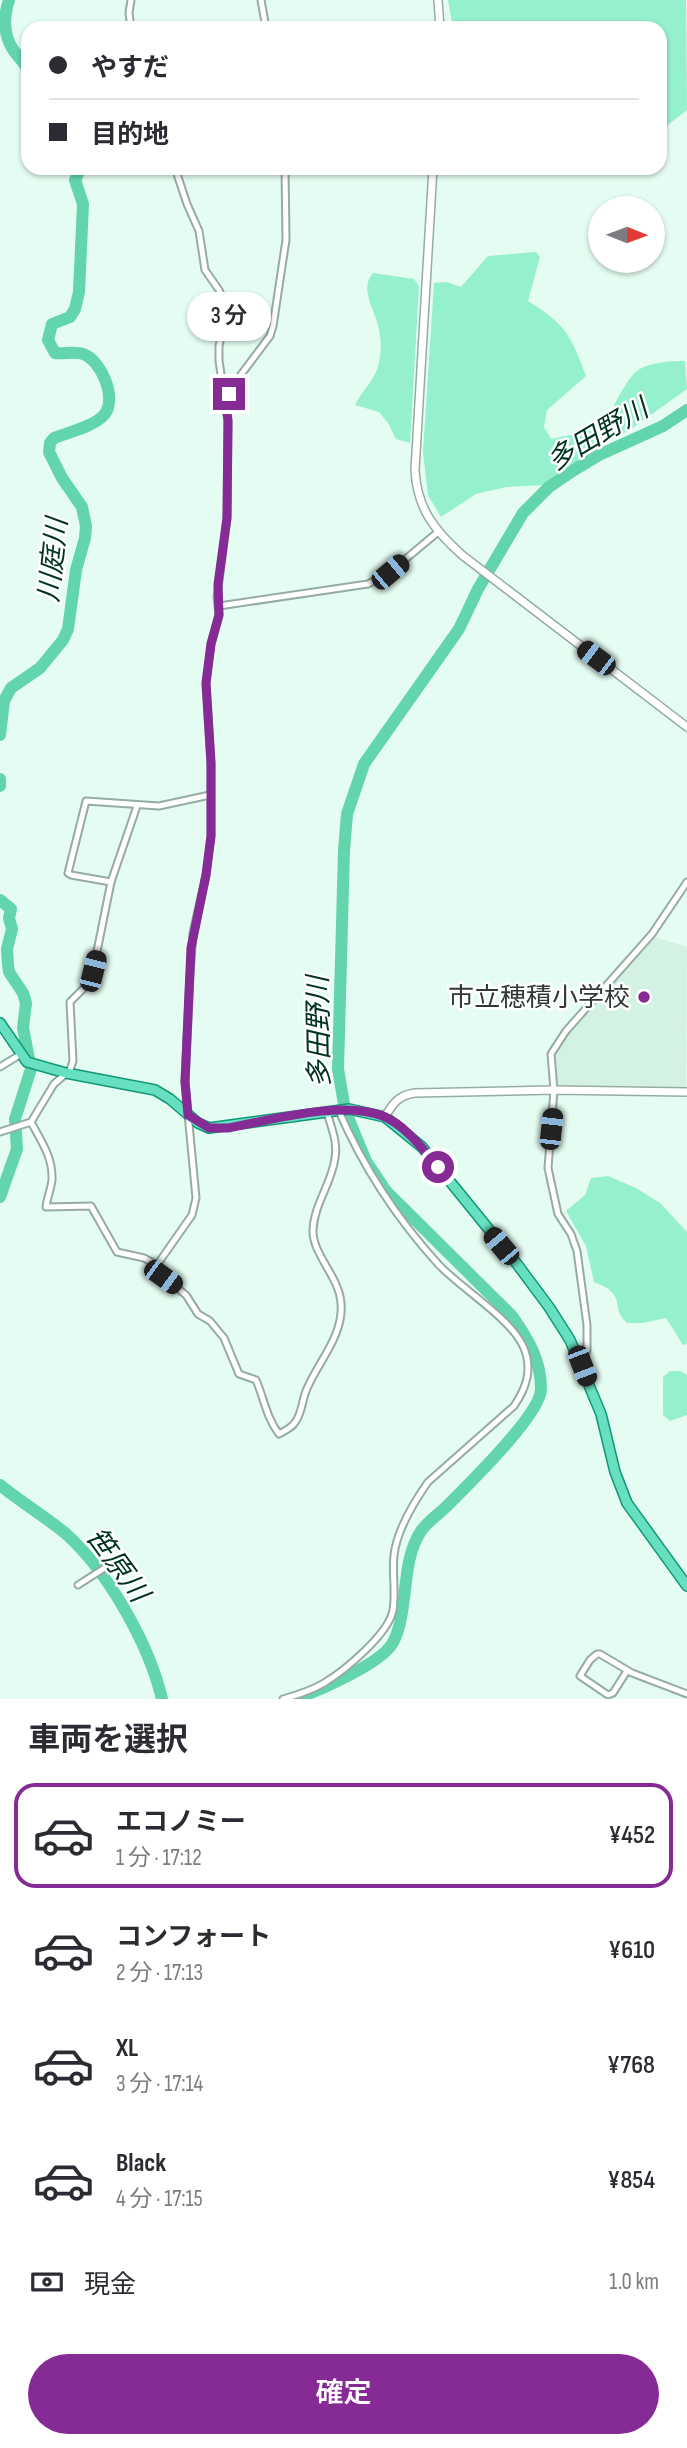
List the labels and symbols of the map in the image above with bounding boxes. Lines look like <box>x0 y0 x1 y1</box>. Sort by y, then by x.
north arrow <box>588 196 665 273</box>
callout: 3 分 <box>187 292 271 342</box>
route end <box>213 378 245 410</box>
water label: 多田野川 <box>541 391 657 478</box>
water label: 川庭川 <box>33 514 75 604</box>
car <box>368 550 413 594</box>
car <box>573 637 620 679</box>
car <box>78 948 109 994</box>
water label: 多田野川 <box>302 973 337 1088</box>
place label: 市立穂積小学校 <box>448 983 630 1014</box>
marker: 市立穂積小学校 <box>636 989 652 1005</box>
car <box>539 1107 564 1151</box>
route start <box>422 1151 454 1183</box>
car <box>480 1223 523 1269</box>
car <box>140 1256 187 1298</box>
car <box>565 1343 600 1389</box>
water label: 笹原川 <box>79 1521 157 1611</box>

